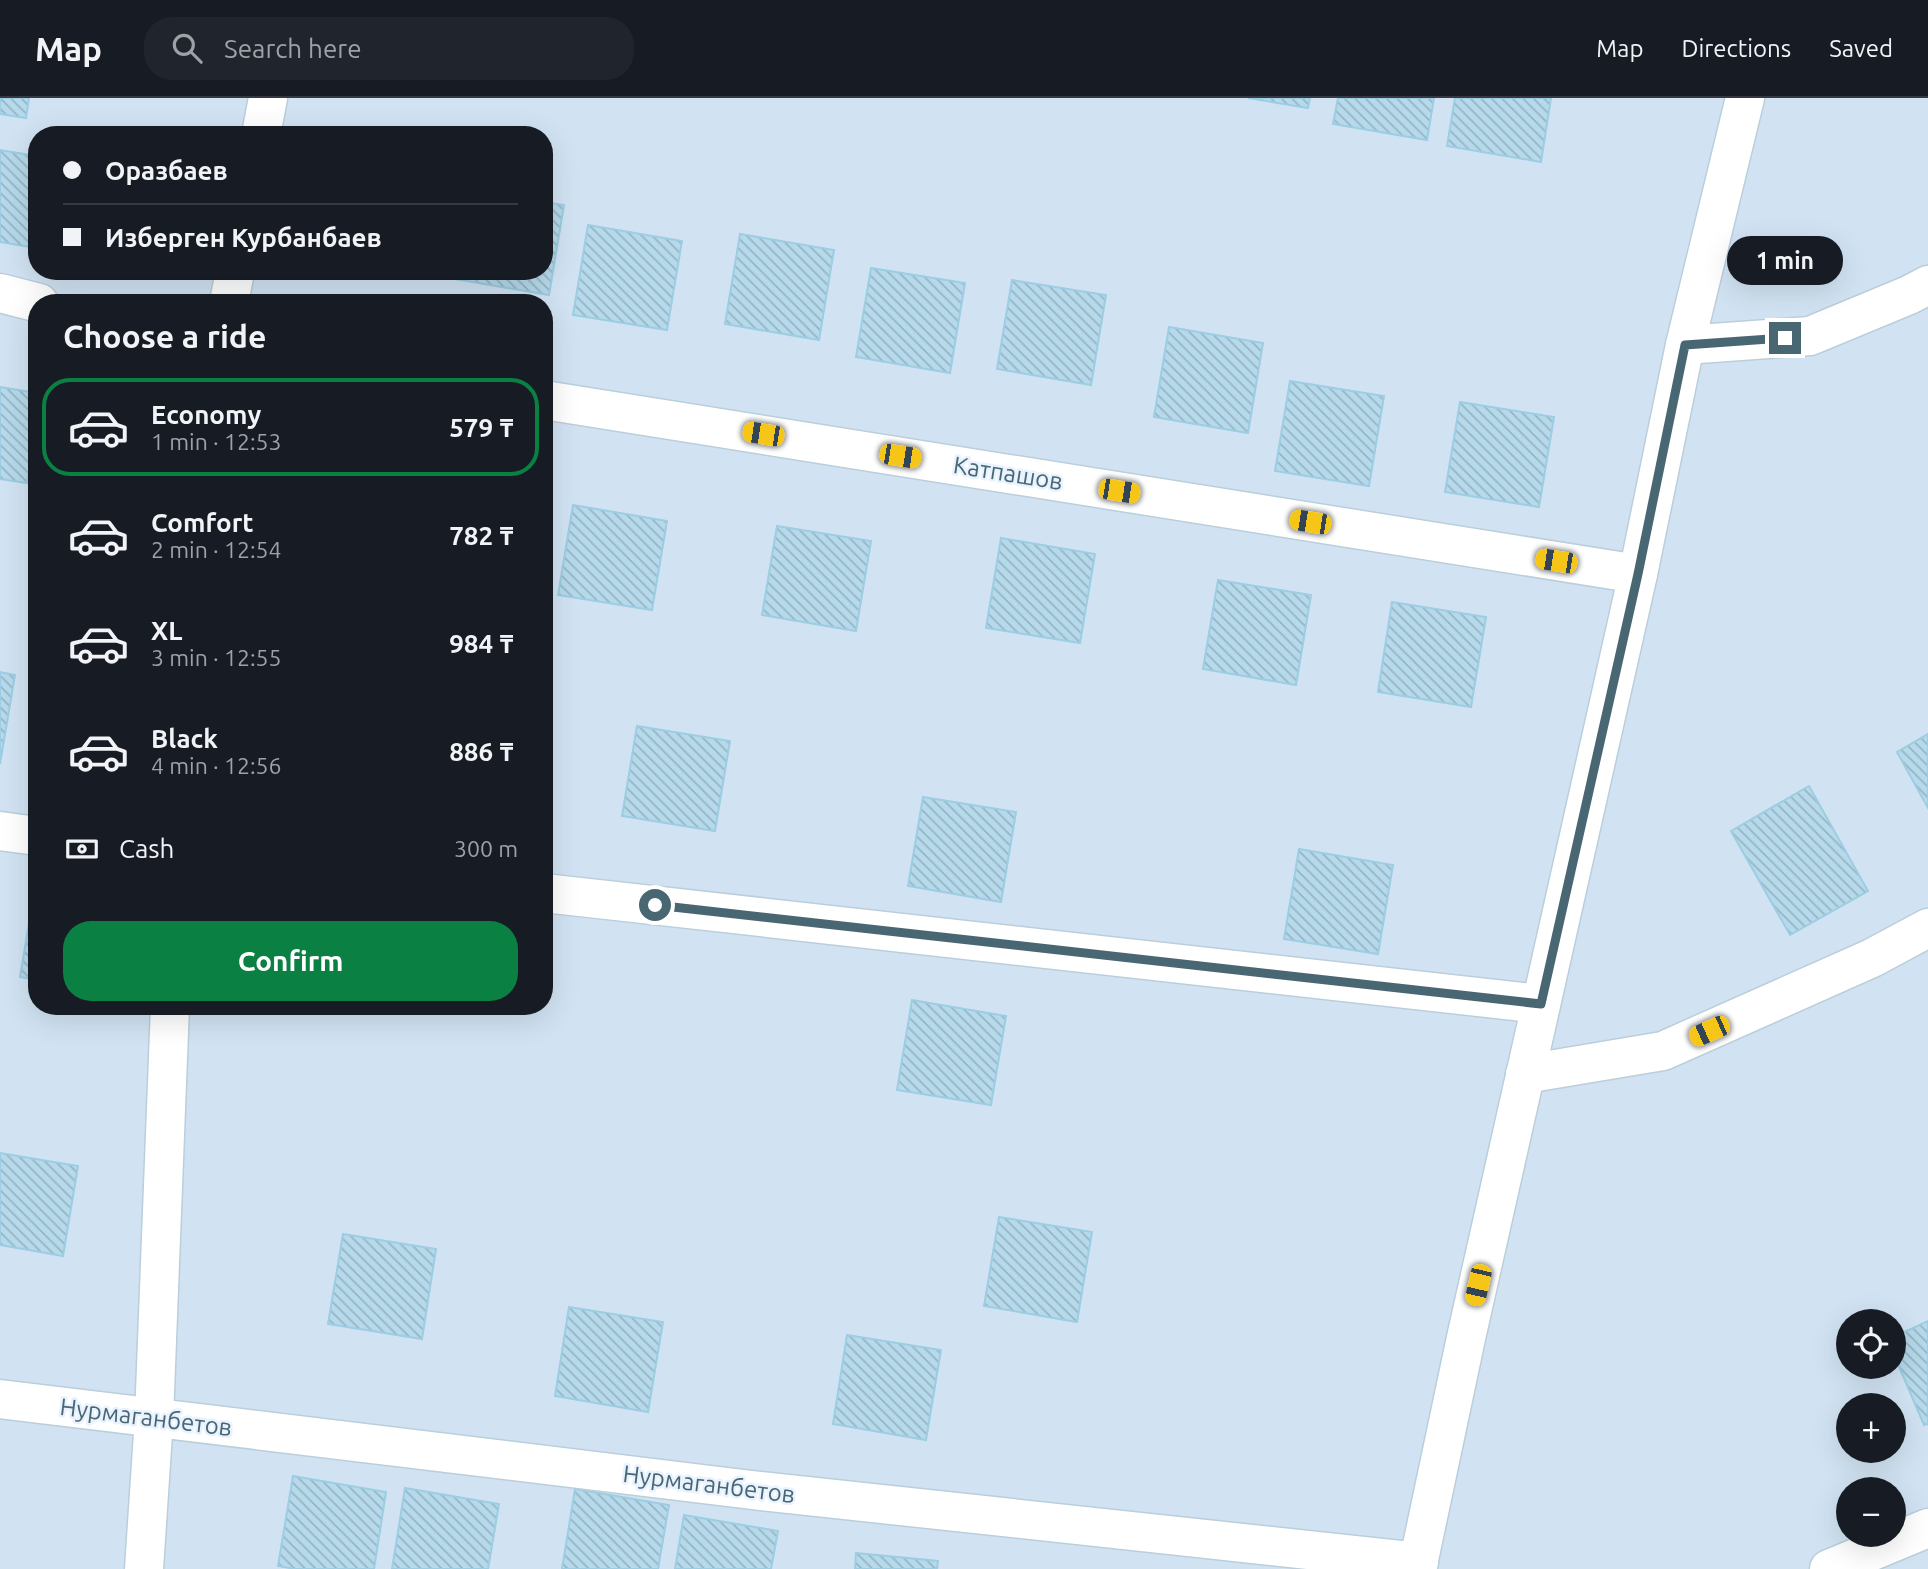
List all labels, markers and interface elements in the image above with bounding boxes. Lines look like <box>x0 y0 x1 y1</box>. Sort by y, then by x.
search box <box>144 17 634 80</box>
icon: search <box>168 29 206 67</box>
text: Map <box>35 30 102 67</box>
text: Search here <box>224 34 362 63</box>
text: Map <box>1596 35 1643 62</box>
text: Directions <box>1681 35 1791 62</box>
text: Saved <box>1829 35 1893 62</box>
text: Оразбаев <box>105 156 228 185</box>
text: Изберген Курбанбаев <box>105 223 382 252</box>
callout: 1 min <box>1727 236 1843 286</box>
text: 1 min <box>1756 248 1814 273</box>
text: Choose a ride <box>63 318 266 354</box>
route end <box>1769 322 1801 354</box>
icon: car <box>67 396 130 459</box>
text: Economy <box>151 400 261 429</box>
text: 579 ₸ <box>449 413 514 442</box>
car <box>741 420 786 448</box>
text: 1 min · 12:53 <box>151 429 282 454</box>
car <box>878 442 923 470</box>
street label: Катпашов <box>951 451 1065 495</box>
car <box>1097 477 1142 505</box>
icon: car <box>67 504 130 567</box>
text: Comfort <box>151 508 254 537</box>
car <box>1288 508 1333 536</box>
text: 782 ₸ <box>449 521 514 550</box>
text: 2 min · 12:54 <box>151 537 282 562</box>
car <box>1534 547 1579 575</box>
icon: car <box>67 612 130 675</box>
text: XL <box>151 616 182 645</box>
text: 984 ₸ <box>449 629 514 658</box>
text: 3 min · 12:55 <box>151 645 282 670</box>
icon: car <box>67 720 130 783</box>
text: Black <box>151 724 218 753</box>
text: 886 ₸ <box>449 737 514 766</box>
text: 4 min · 12:56 <box>151 753 282 778</box>
icon: cash <box>63 830 101 868</box>
text: Cash <box>119 834 174 863</box>
text: 300 m <box>454 836 518 861</box>
route start <box>639 889 671 921</box>
button: Confirm <box>63 921 518 1001</box>
car <box>1686 1013 1733 1049</box>
car <box>1464 1262 1493 1308</box>
map controls <box>1836 1309 1906 1547</box>
button: locate <box>1836 1309 1906 1379</box>
street label: Нурмаганбетов <box>58 1393 234 1441</box>
button: + <box>1836 1393 1906 1463</box>
street label: Нурмаганбетов <box>621 1460 797 1508</box>
button: − <box>1836 1477 1906 1547</box>

